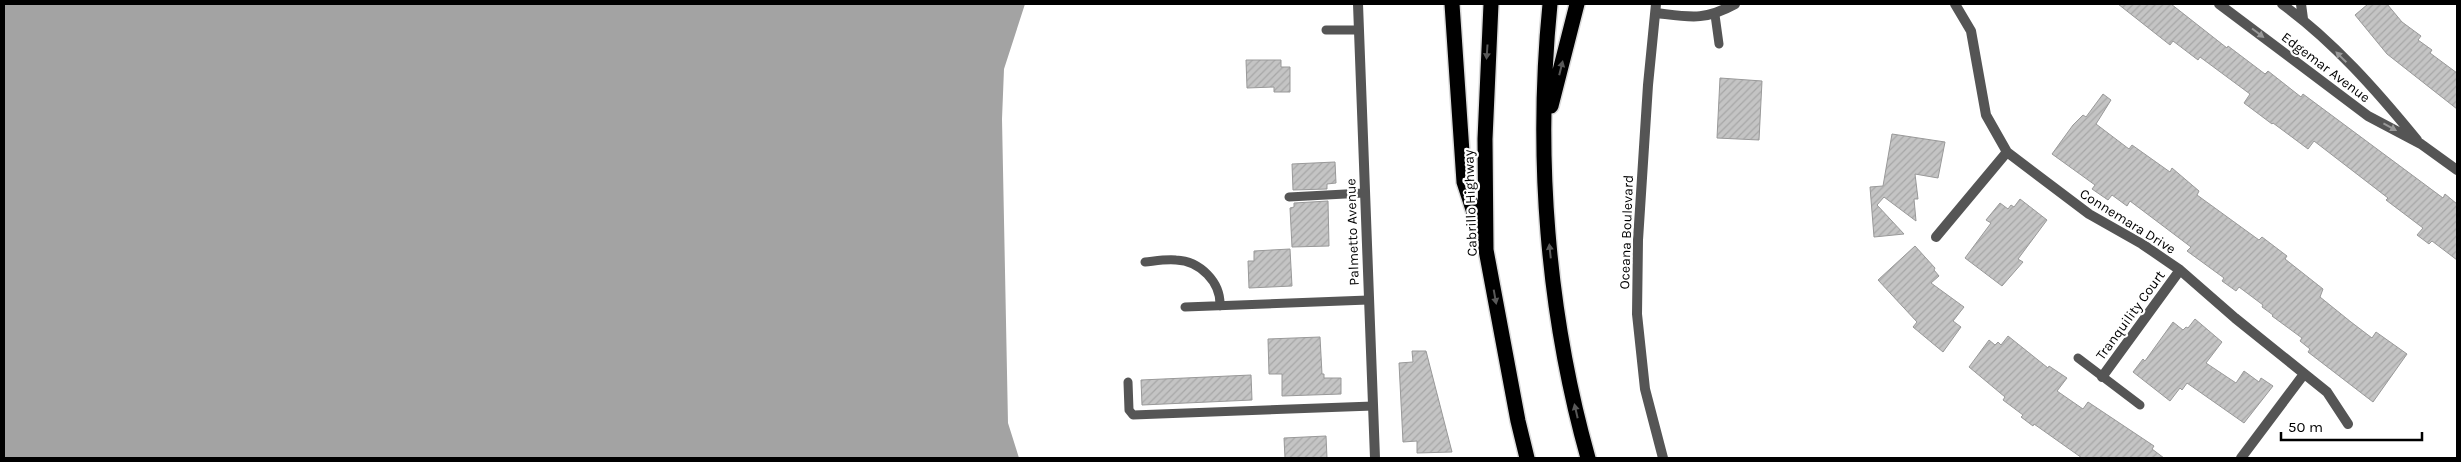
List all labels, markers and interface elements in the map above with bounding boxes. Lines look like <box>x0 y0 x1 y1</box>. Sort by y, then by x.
one-way arrow <box>2251 28 2265 38</box>
street label: Edgemar Avenue <box>2278 29 2373 106</box>
one-way arrow <box>1483 45 1491 61</box>
one-way arrow <box>2335 51 2347 63</box>
one-way arrow <box>1557 60 1565 75</box>
one-way arrow <box>2382 123 2397 131</box>
street label: Cabrillo Highway <box>1460 149 1481 257</box>
street label: Oceana Boulevard <box>1616 174 1637 290</box>
street label: Palmetto Avenue <box>1342 178 1363 286</box>
street label: Connemara Drive <box>2077 185 2179 258</box>
one-way arrow <box>1546 242 1554 258</box>
street label: Tranquility Court <box>2092 267 2169 363</box>
one-way arrow <box>1491 290 1499 306</box>
one-way arrow <box>1572 403 1580 418</box>
scale bar <box>2281 410 2422 442</box>
text: 50 m <box>2288 418 2323 436</box>

